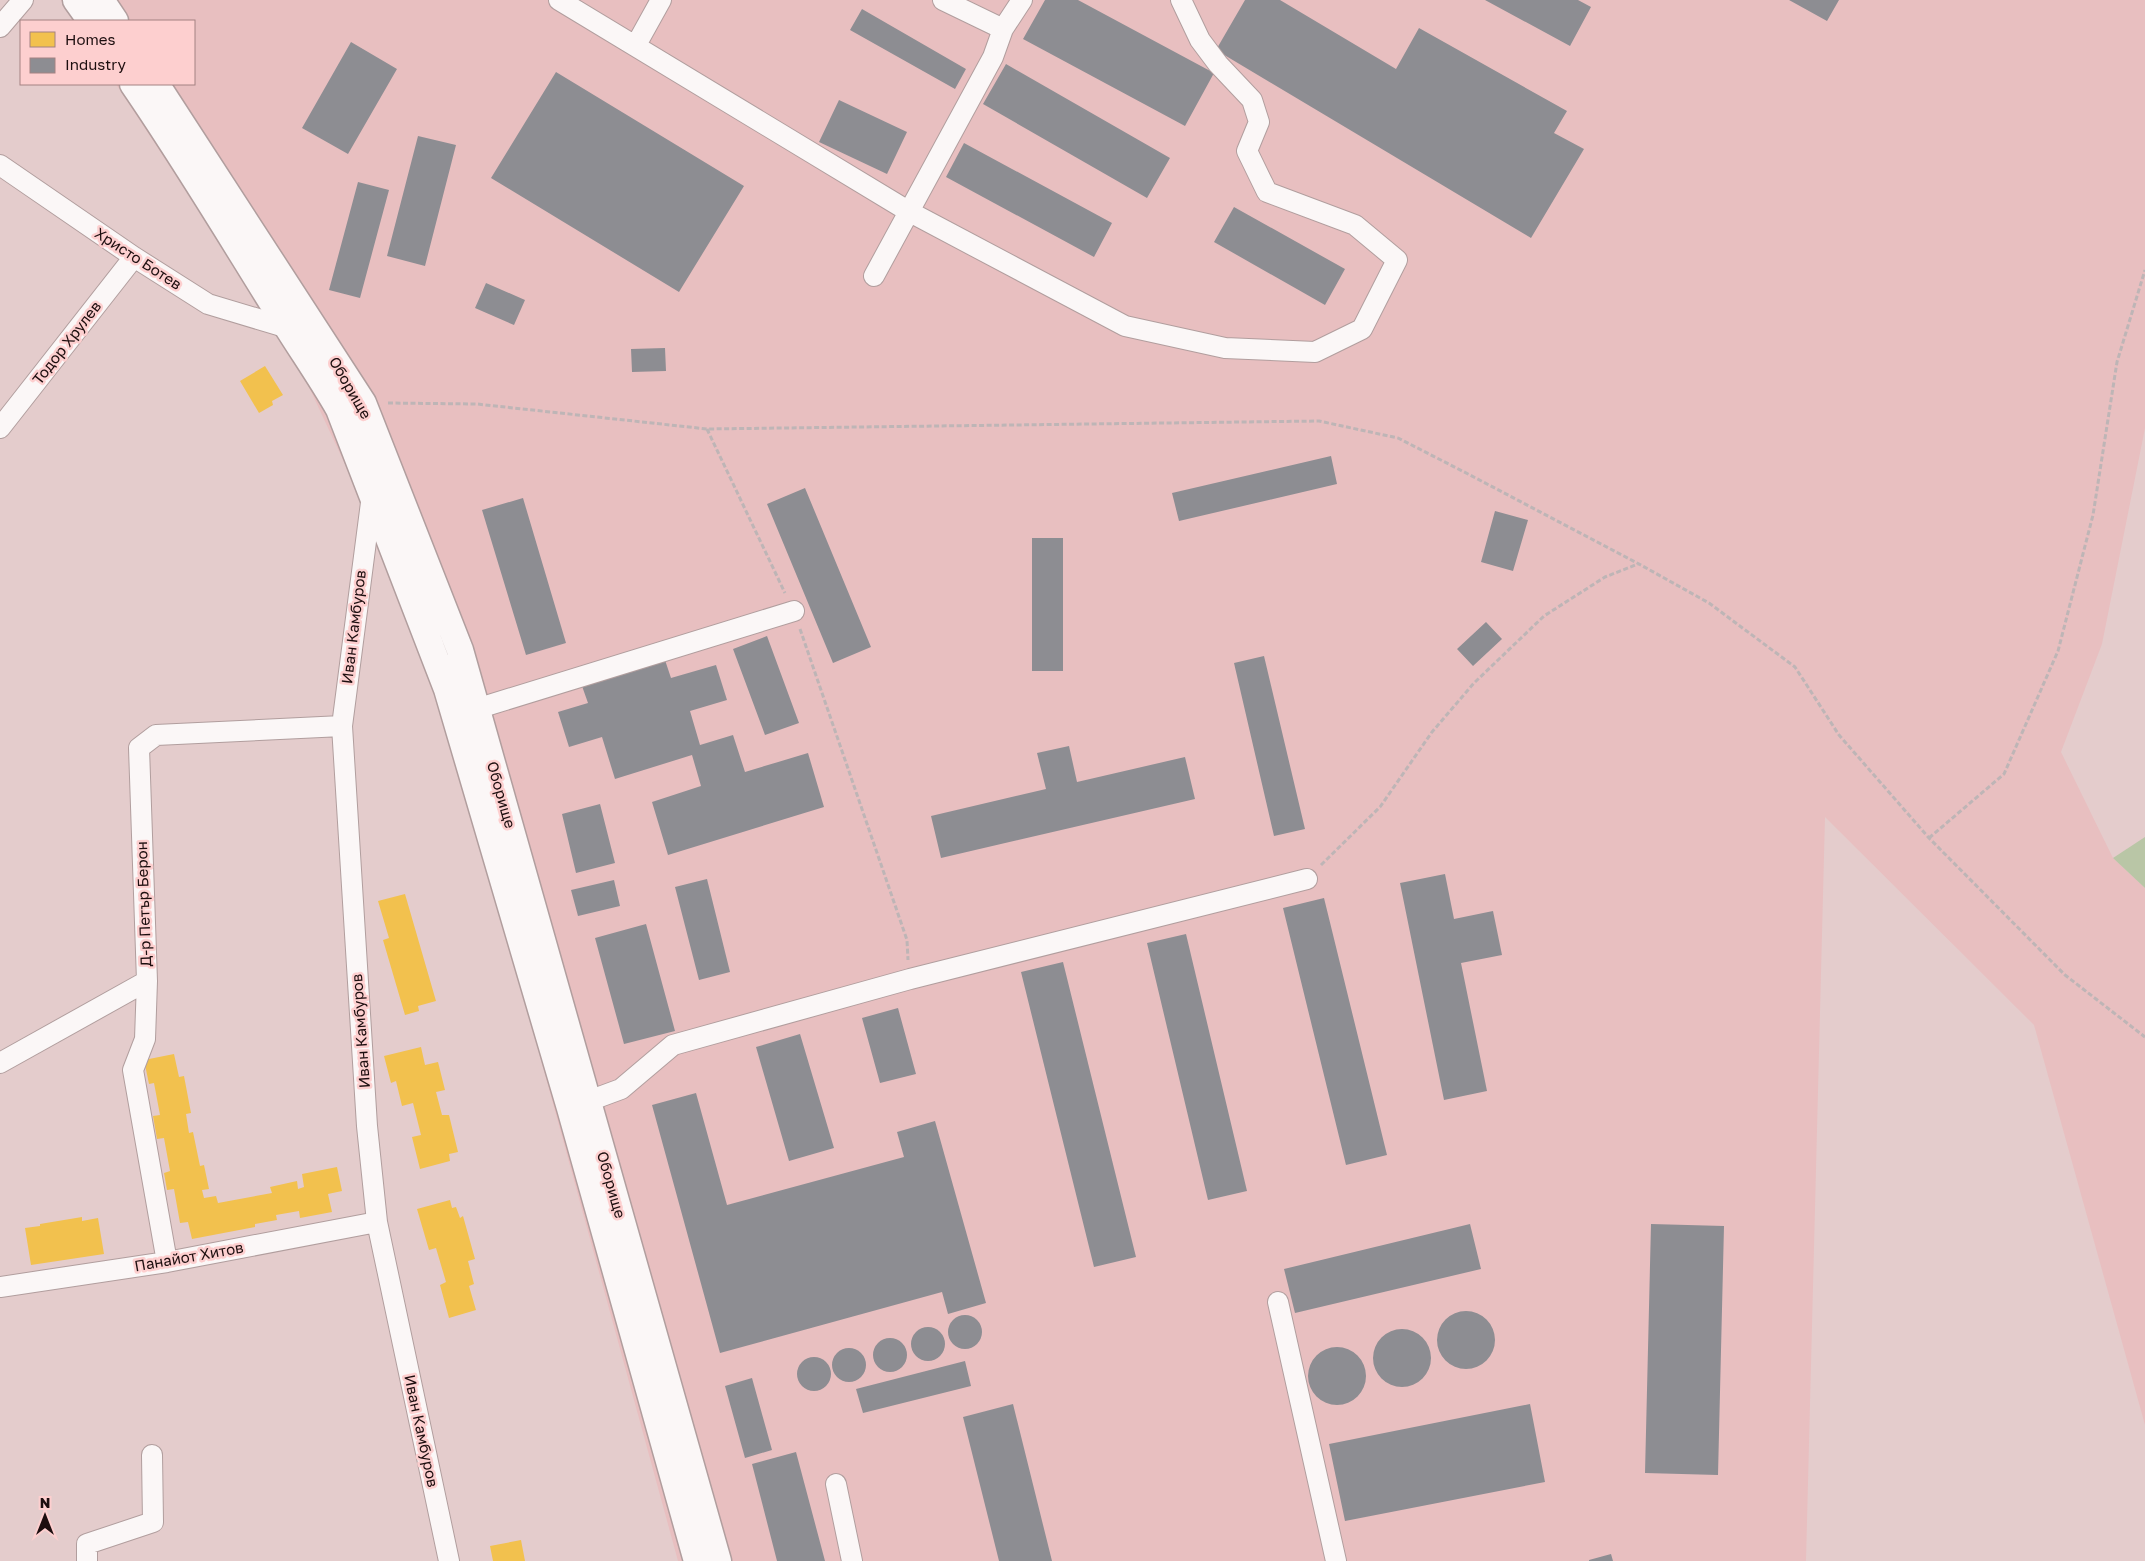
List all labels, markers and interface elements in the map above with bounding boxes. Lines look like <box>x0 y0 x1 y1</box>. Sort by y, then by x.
legend <box>20 20 195 85</box>
text: Homes <box>65 30 115 48</box>
text: Industry <box>65 55 126 73</box>
street label: Христо Ботев <box>92 223 185 293</box>
street label: Тодор Хрулев <box>28 297 104 388</box>
street label: Оборище <box>326 353 376 422</box>
street label: Иван Камбуров <box>337 569 369 685</box>
street label: Оборище <box>484 759 520 831</box>
street label: Д-р Петър Берон <box>132 841 154 967</box>
street label: Иван Камбуров <box>347 973 373 1089</box>
street label: Оборище <box>594 1149 630 1221</box>
street label: Панайот Хитов <box>133 1238 245 1274</box>
street label: Иван Камбуров <box>401 1373 443 1489</box>
north arrow <box>20 1491 70 1541</box>
text: N <box>40 1494 50 1511</box>

